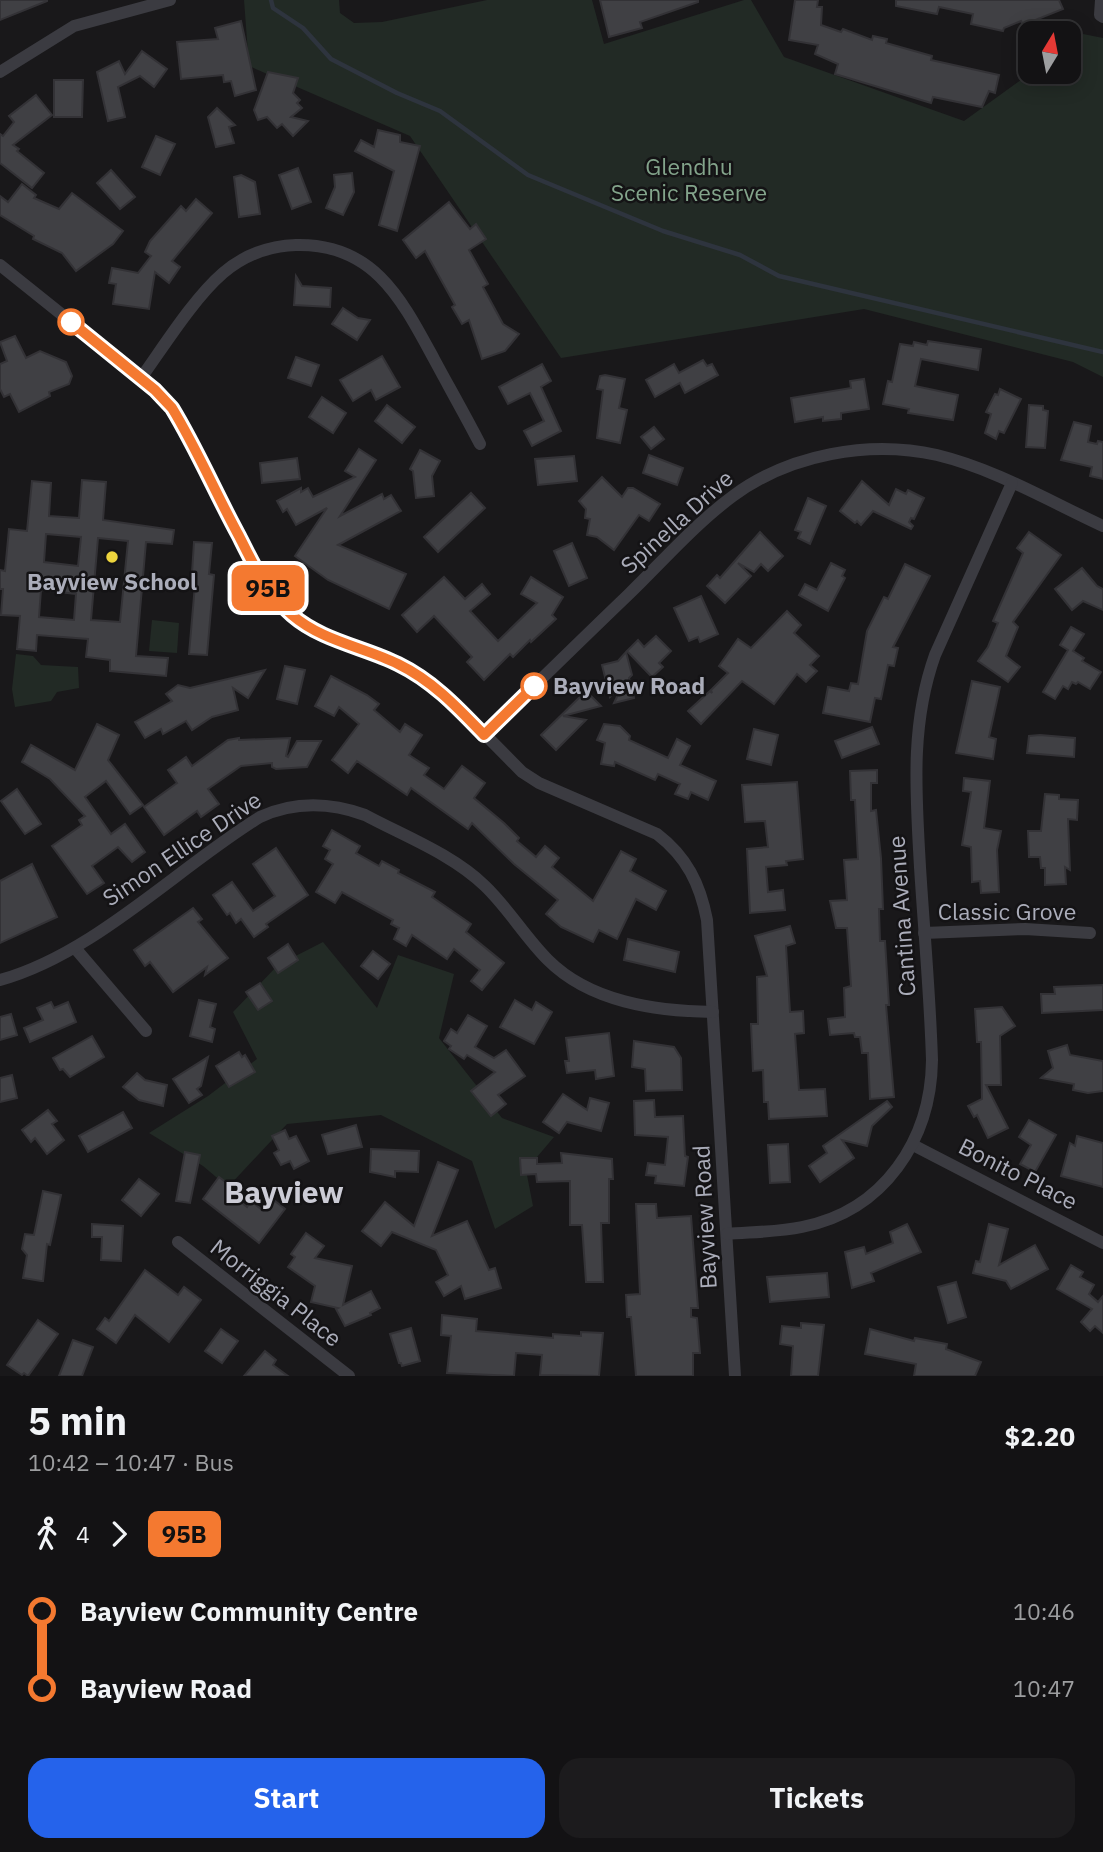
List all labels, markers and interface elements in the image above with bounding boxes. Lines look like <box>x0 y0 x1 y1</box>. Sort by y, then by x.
north arrow <box>1018 21 1082 84</box>
map controls <box>1018 21 1081 84</box>
park label: Glendhu Scenic Reserve <box>611 151 767 207</box>
unlabelled marker <box>58 309 84 335</box>
street label: Spinella Drive <box>614 463 739 580</box>
marker: Bayview School <box>104 549 120 565</box>
line badge: 95B <box>228 565 308 611</box>
place label: Bayview School <box>27 566 197 596</box>
text: 95B <box>246 572 290 604</box>
place label: Bayview Road <box>553 670 705 700</box>
marker: Bayview Road <box>521 673 547 699</box>
street label: Simon Ellice Drive <box>96 784 267 912</box>
street label: Cantina Avenue <box>880 835 922 997</box>
street label: Classic Grove <box>938 896 1076 926</box>
street label: Bonito Place <box>954 1130 1083 1216</box>
street label: Bayview Road <box>685 1144 723 1290</box>
district label: Bayview <box>224 1172 344 1211</box>
street label: Morriggia Place <box>205 1232 348 1353</box>
text: 5 min <box>28 1396 127 1445</box>
text: $2.20 <box>1005 1419 1075 1453</box>
text: 10:42 – 10:47 · Bus <box>28 1447 234 1477</box>
icon: walk <box>28 1515 66 1553</box>
icon: forward <box>100 1515 138 1553</box>
text: 95B <box>162 1518 207 1550</box>
text: 4 <box>76 1519 90 1549</box>
text: Bayview Community Centre <box>80 1594 418 1628</box>
text: 10:46 <box>1013 1596 1075 1626</box>
text: Bayview Road <box>80 1671 252 1705</box>
text: 10:47 <box>1013 1673 1075 1703</box>
button: Start <box>28 1758 545 1838</box>
button: Tickets <box>559 1758 1075 1838</box>

